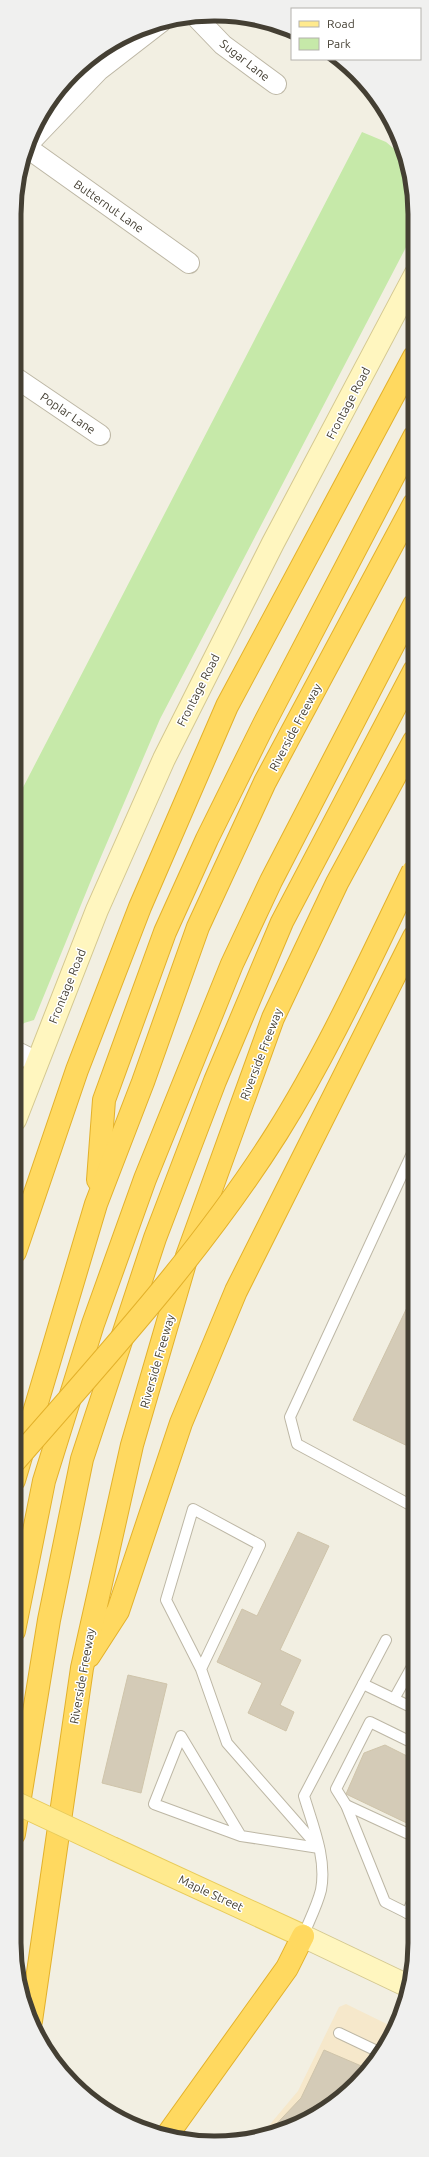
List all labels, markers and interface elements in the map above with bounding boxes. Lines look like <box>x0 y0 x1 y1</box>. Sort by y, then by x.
legend <box>291 8 421 60</box>
text: Road <box>327 17 355 30</box>
street label: Sugar Lane <box>218 37 272 83</box>
text: Park <box>327 37 351 50</box>
street label: Butternut Lane <box>72 177 146 235</box>
street label: Frontage Road <box>324 365 372 441</box>
street label: Poplar Lane <box>38 390 98 436</box>
street label: Frontage Road <box>174 652 222 728</box>
street label: Riverside Freeway <box>266 681 324 773</box>
street label: Frontage Road <box>46 947 88 1025</box>
street label: Riverside Freeway <box>238 1006 285 1102</box>
street label: Riverside Freeway <box>137 1312 177 1409</box>
street label: Riverside Freeway <box>67 1627 97 1725</box>
street label: Maple Street <box>177 1872 246 1914</box>

